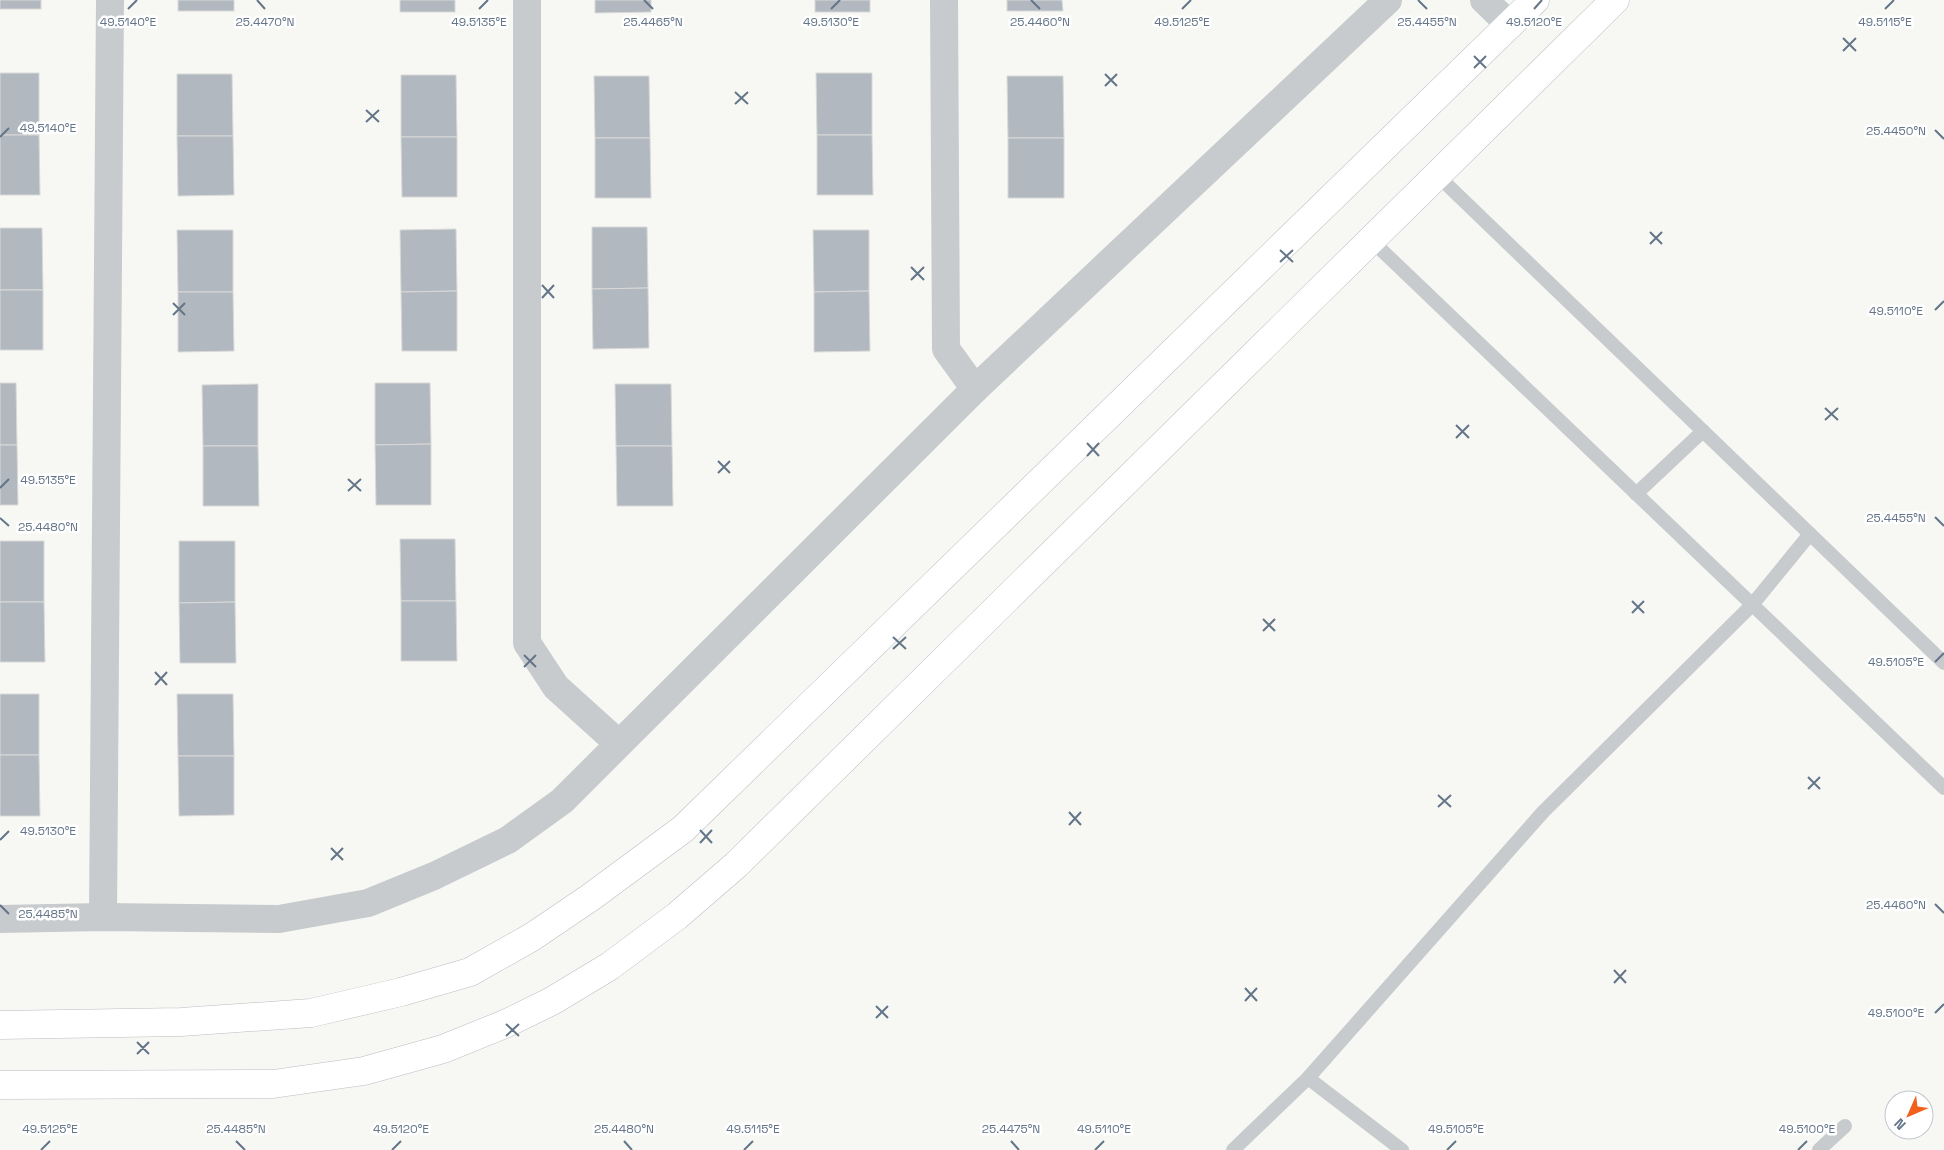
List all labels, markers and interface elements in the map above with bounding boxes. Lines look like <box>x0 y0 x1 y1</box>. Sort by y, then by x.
text: 49.5140°E <box>100 14 156 30</box>
text: 25.4470°N <box>236 14 295 30</box>
text: 49.5135°E <box>451 14 507 30</box>
text: 25.4465°N <box>623 14 683 30</box>
text: 49.5130°E <box>803 14 859 30</box>
text: 25.4460°N <box>1010 14 1070 30</box>
text: 49.5125°E <box>1154 14 1210 30</box>
text: 25.4455°N <box>1397 14 1457 30</box>
text: 49.5120°E <box>1506 14 1562 30</box>
text: 49.5115°E <box>1858 14 1912 30</box>
text: 49.5140°E <box>20 120 76 136</box>
text: 25.4450°N <box>1866 123 1926 139</box>
text: 49.5110°E <box>1869 303 1923 319</box>
text: 49.5135°E <box>20 472 76 488</box>
text: 25.4455°N <box>1866 510 1926 526</box>
text: 25.4480°N <box>18 519 78 535</box>
text: 49.5105°E <box>1868 654 1924 670</box>
text: 49.5130°E <box>20 823 76 839</box>
text: 25.4460°N <box>1866 897 1926 913</box>
text: 25.4485°N <box>18 906 78 922</box>
text: 49.5100°E <box>1868 1005 1924 1021</box>
north arrow <box>1884 1090 1934 1140</box>
text: N <box>1890 1115 1909 1134</box>
text: 49.5125°E <box>22 1121 78 1137</box>
text: 25.4485°N <box>206 1121 266 1137</box>
text: 49.5120°E <box>373 1121 429 1137</box>
text: 25.4480°N <box>594 1121 654 1137</box>
text: 49.5115°E <box>726 1121 780 1137</box>
text: 25.4475°N <box>982 1121 1040 1137</box>
text: 49.5110°E <box>1077 1121 1131 1137</box>
text: 49.5105°E <box>1428 1121 1484 1137</box>
text: 49.5100°E <box>1779 1121 1835 1137</box>

